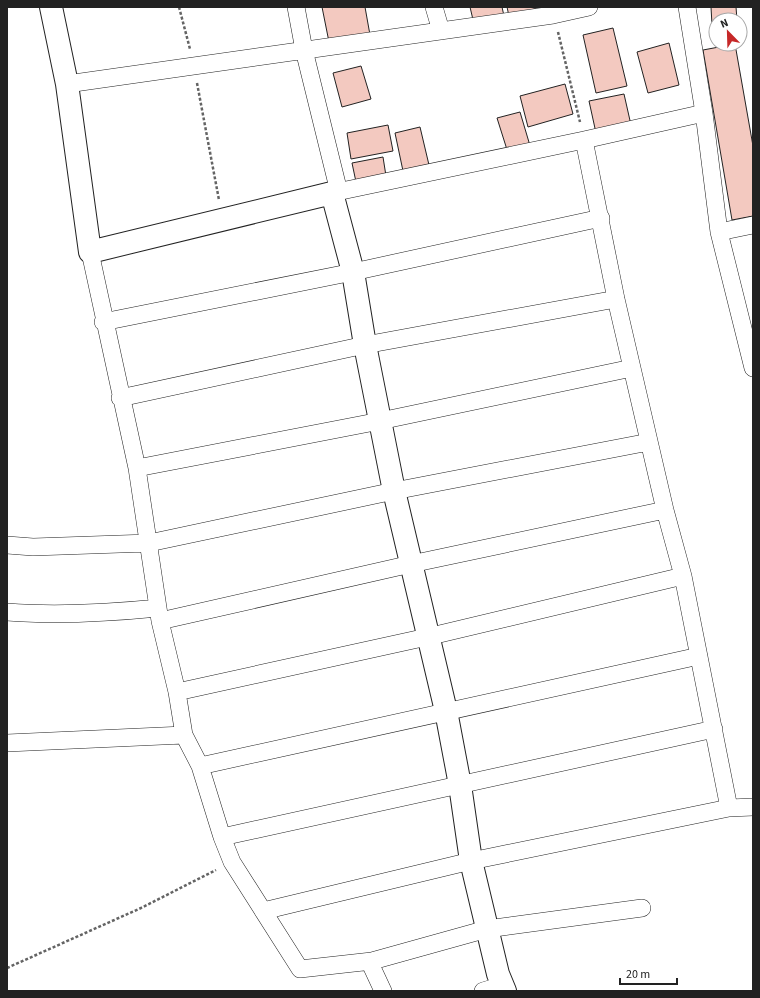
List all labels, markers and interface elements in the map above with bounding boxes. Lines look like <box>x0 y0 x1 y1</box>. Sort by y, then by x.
north arrow <box>708 12 748 52</box>
text: N <box>718 15 731 32</box>
scale bar <box>620 960 677 986</box>
text: 20 m <box>626 966 650 983</box>

